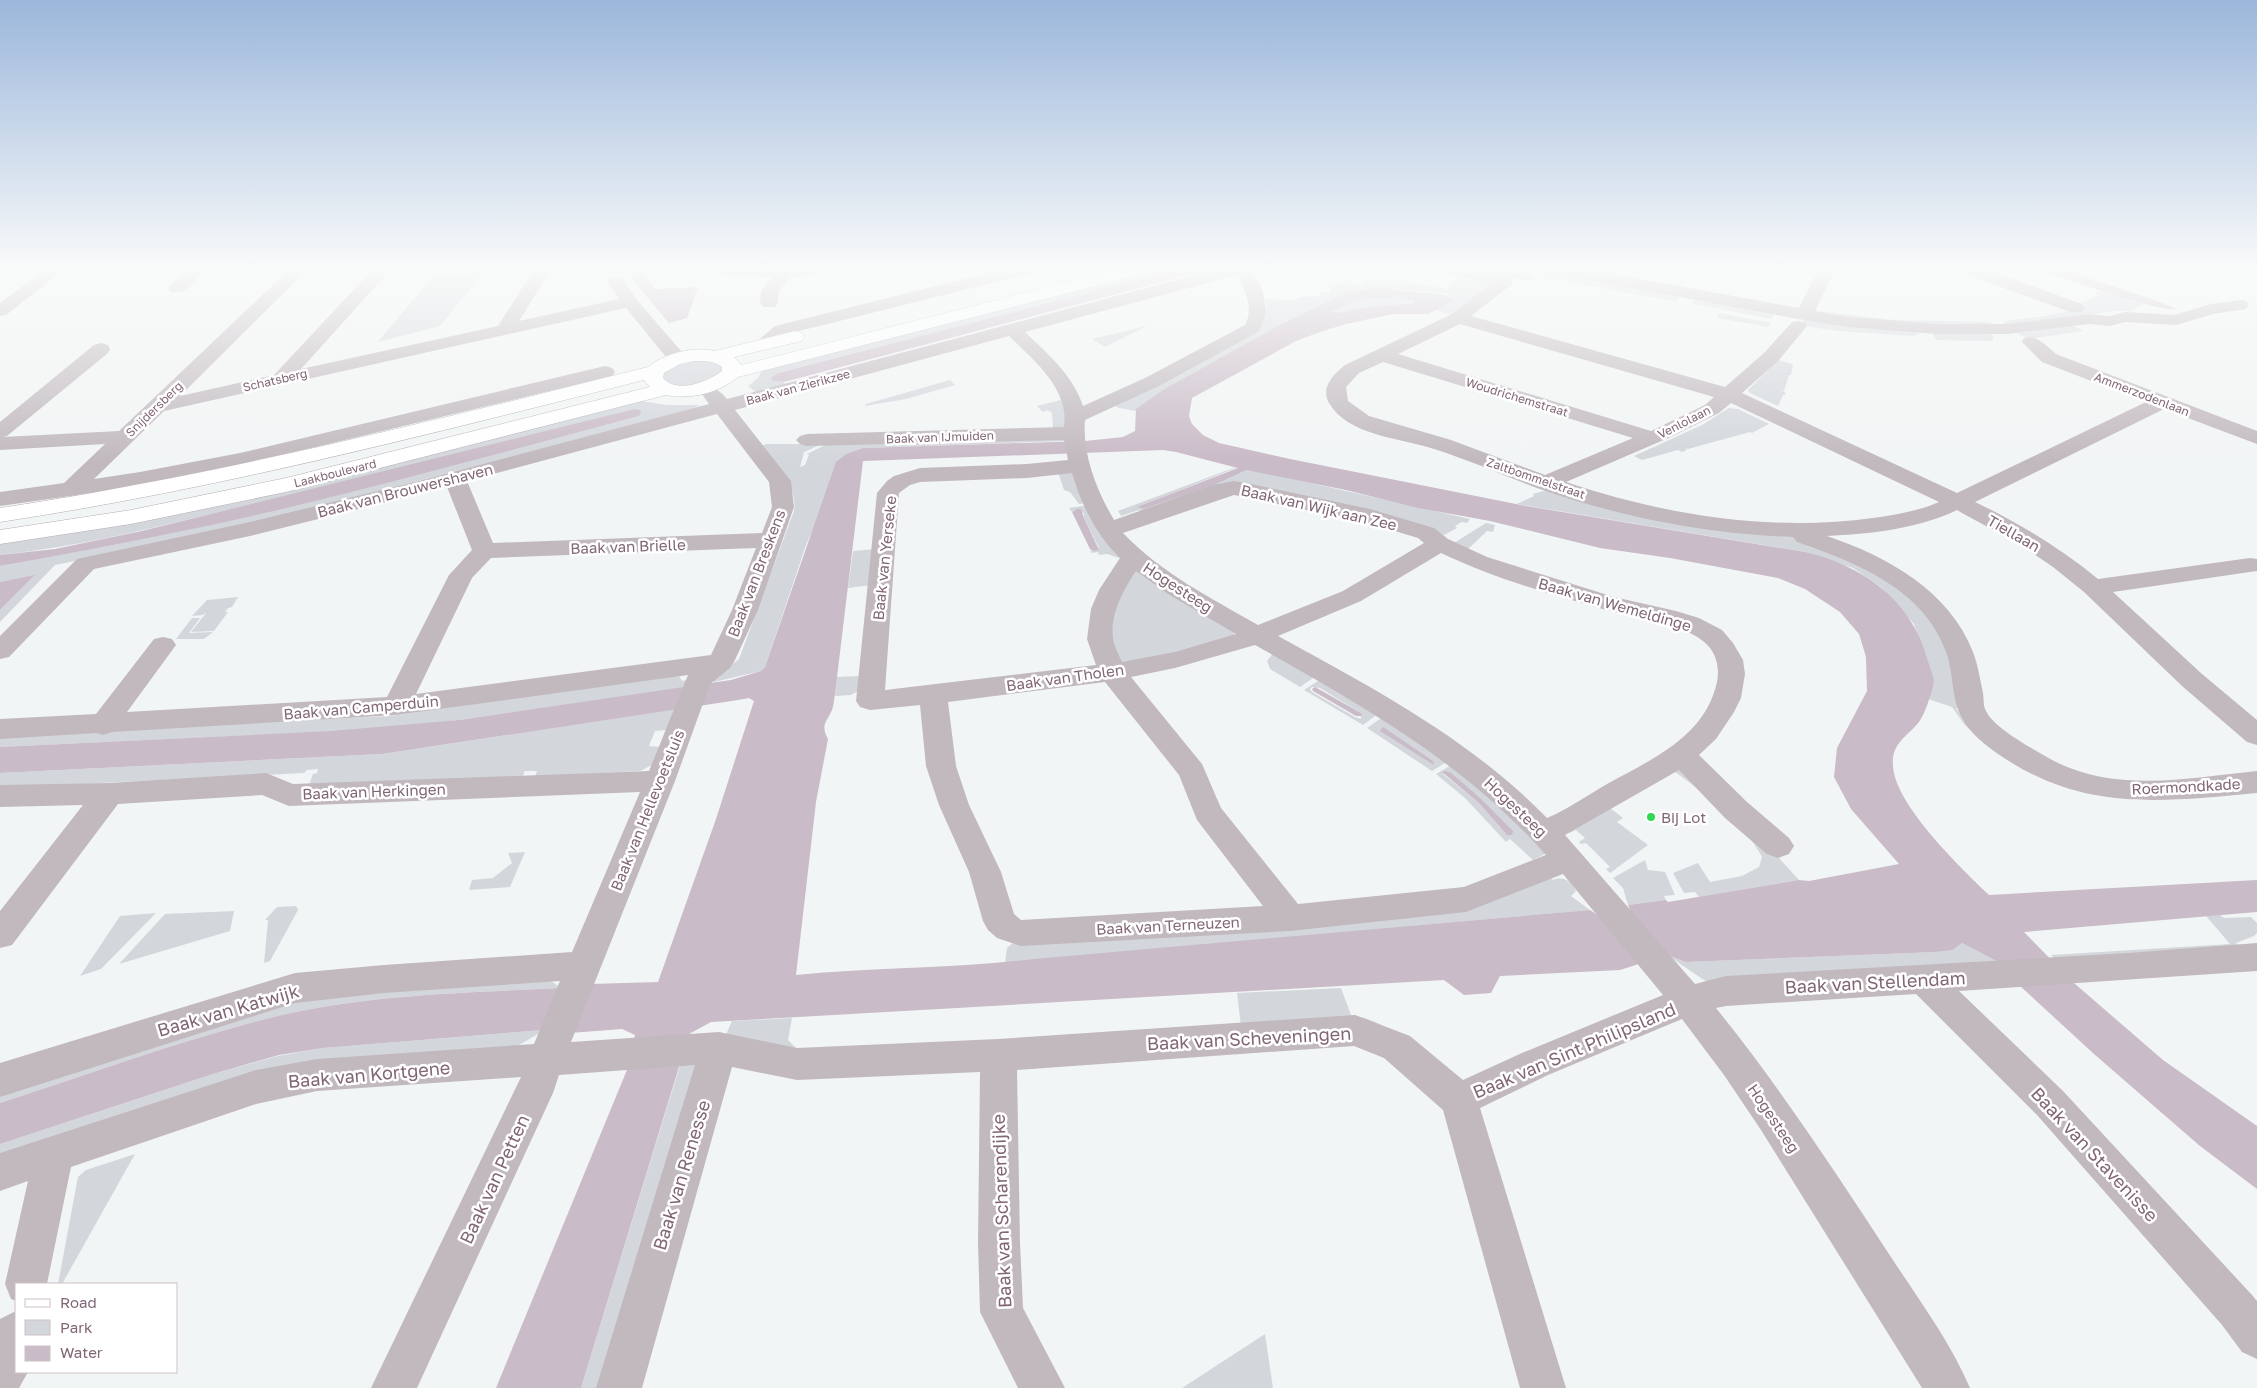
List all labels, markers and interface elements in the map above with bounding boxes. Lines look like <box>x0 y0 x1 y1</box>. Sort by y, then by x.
street label: Schatsberg <box>241 365 309 395</box>
street label: Baak van Zierikzee <box>744 366 852 408</box>
street label: Ammerzodenlaan <box>2092 369 2192 419</box>
street label: Woudrichemstraat <box>1464 374 1570 420</box>
street label: Snijdersberg <box>122 378 186 440</box>
street label: Venlolaan <box>1655 402 1713 442</box>
street label: Baak van IJmuiden <box>886 428 994 446</box>
street label: Zaltbommelstraat <box>1485 454 1587 502</box>
street label: Laakboulevard <box>292 455 378 491</box>
street label: Baak van Brouwershaven <box>315 459 495 521</box>
street label: Baak van Wijk aan Zee <box>1239 480 1399 534</box>
street label: Baak van Yerseke <box>869 495 900 621</box>
street label: Baak van Breskens <box>723 507 789 639</box>
street label: Tiellaan <box>1984 511 2044 555</box>
street label: Baak van Brielle <box>570 535 686 557</box>
street label: Hogesteeg <box>1140 558 1216 616</box>
street label: Baak van Wemeldinge <box>1537 574 1694 635</box>
street label: Baak van Tholen <box>1005 660 1125 694</box>
street label: Baak van Camperduin <box>283 691 439 723</box>
street label: Baak van Hellevoetsluis <box>606 727 688 893</box>
street label: Hogesteeg <box>1481 774 1551 840</box>
street label: Roermondkade <box>2131 774 2241 798</box>
street label: Baak van Herkingen <box>302 780 446 802</box>
place label: Bij Lot <box>1661 808 1706 826</box>
marker: Bij Lot <box>1645 811 1657 823</box>
street label: Baak van Terneuzen <box>1096 912 1240 938</box>
street label: Baak van Stellendam <box>1784 966 1966 998</box>
street label: Baak van Katwijk <box>155 979 301 1041</box>
street label: Baak van Sint Philipsland <box>1469 997 1679 1103</box>
street label: Baak van Scheveningen <box>1146 1022 1352 1054</box>
street label: Baak van Kortgene <box>287 1056 451 1092</box>
street label: Hogesteeg <box>1744 1080 1804 1156</box>
street label: Baak van Stavenisse <box>2027 1082 2163 1226</box>
street label: Baak van Renesse <box>648 1097 714 1253</box>
street label: Baak van Petten <box>454 1111 534 1247</box>
street label: Baak van Scharendijke <box>987 1114 1015 1308</box>
legend <box>15 1283 178 1373</box>
text: Road <box>60 1293 97 1311</box>
text: Park <box>60 1318 93 1336</box>
text: Water <box>60 1343 103 1361</box>

